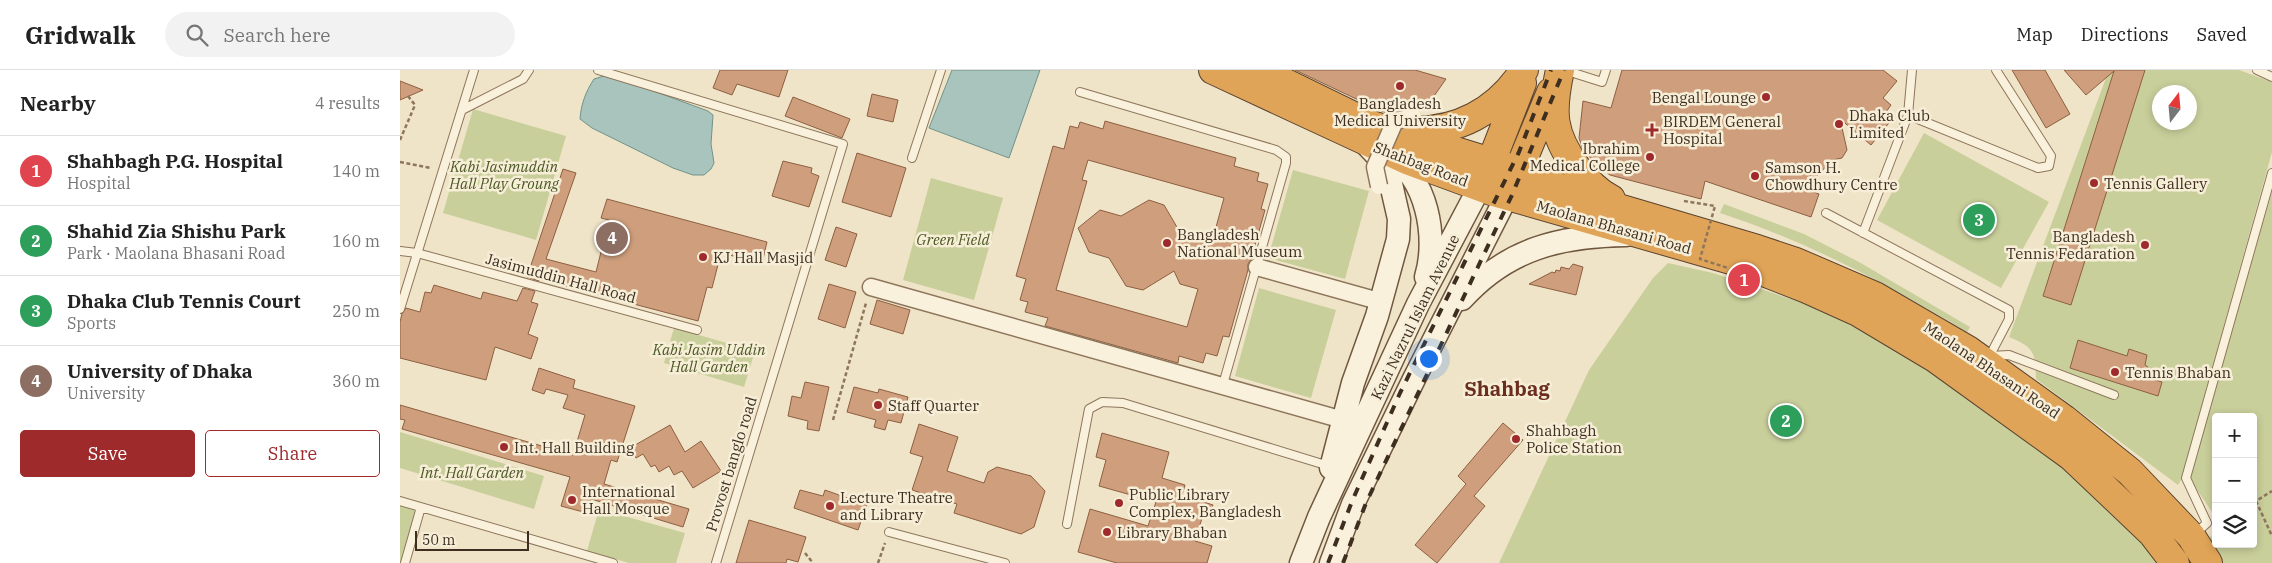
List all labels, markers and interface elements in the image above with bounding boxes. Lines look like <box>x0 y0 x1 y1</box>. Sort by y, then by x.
search box <box>165 12 515 57</box>
text: Gridwalk <box>25 19 135 51</box>
icon: search <box>183 21 211 49</box>
text: Search here <box>223 23 331 47</box>
text: Map <box>2016 23 2053 46</box>
text: Directions <box>2081 23 2169 46</box>
text: Saved <box>2197 23 2247 46</box>
marker: Bangladesh Medical University <box>1394 80 1406 92</box>
north arrow <box>2152 85 2197 130</box>
place label: Bengal Lounge <box>1652 88 1756 107</box>
text: Nearby <box>20 89 96 117</box>
marker: Bengal Lounge <box>1760 91 1772 103</box>
text: 4 results <box>315 93 380 113</box>
place label: Bangladesh Medical University <box>1334 94 1466 130</box>
place label: Dhaka Club Limited <box>1849 106 1930 142</box>
place label: BIRDEM General Hospital <box>1663 112 1781 148</box>
marker: Dhaka Club Limited <box>1833 118 1845 130</box>
marker: BIRDEM General Hospital <box>1645 123 1659 137</box>
street label: Shahbag Road <box>1371 137 1471 191</box>
place label: Ibrahim Medical College <box>1530 139 1640 175</box>
text: Shahbagh P.G. Hospital <box>67 149 283 173</box>
marker: Ibrahim Medical College <box>1644 151 1656 163</box>
park label: Kabi Jasimuddin Hall Play Groung <box>448 157 560 193</box>
place label: Samson H. Chowdhury Centre <box>1765 158 1898 194</box>
text: 1 <box>31 161 41 181</box>
text: 140 m <box>332 161 380 181</box>
marker: Samson H. Chowdhury Centre <box>1749 170 1761 182</box>
text: Hospital <box>67 173 130 193</box>
place label: Tennis Gallery <box>2104 174 2207 193</box>
marker: Tennis Gallery <box>2088 177 2100 189</box>
street label: Maolana Bhasani Road <box>1534 196 1694 258</box>
pin: 3 <box>1963 201 1995 239</box>
text: Shahid Zia Shishu Park <box>67 219 285 243</box>
pin: 4 <box>596 219 628 257</box>
place label: Bangladesh National Museum <box>1177 225 1302 261</box>
place label: Bangladesh Tennis Fedaration <box>2006 227 2135 263</box>
park label: Green Field <box>916 230 991 249</box>
text: 2 <box>31 231 41 251</box>
text: 160 m <box>332 231 380 251</box>
street label: Kazi Nazrul Islam Avenue <box>1367 231 1463 403</box>
marker: Bangladesh National Museum <box>1161 237 1173 249</box>
marker: Bangladesh Tennis Fedaration <box>2139 239 2151 251</box>
text: Park · Maolana Bhasani Road <box>67 243 286 263</box>
place label: KJ Hall Masjid <box>713 248 813 267</box>
street label: Jasimuddin Hall Road <box>484 249 638 307</box>
marker: KJ Hall Masjid <box>697 251 709 263</box>
pin: 1 <box>1728 261 1760 299</box>
text: Dhaka Club Tennis Court <box>67 289 301 313</box>
text: 3 <box>31 301 41 321</box>
text: 250 m <box>332 301 380 321</box>
text: Sports <box>67 313 116 333</box>
street label: Maolana Bhasani Road <box>1920 317 2064 423</box>
park label: Kabi Jasim Uddin Hall Garden <box>652 340 766 376</box>
your location <box>1416 346 1442 372</box>
text: University of Dhaka <box>67 359 253 383</box>
place label: Tennis Bhaban <box>2125 363 2232 382</box>
marker: Tennis Bhaban <box>2109 366 2121 378</box>
text: 4 <box>31 371 41 391</box>
text: 360 m <box>332 371 380 391</box>
district label: Shahbag <box>1464 375 1550 402</box>
text: University <box>67 383 145 403</box>
street label: Provost banglo road <box>701 394 761 534</box>
place label: Staff Quarter <box>888 396 979 415</box>
marker: Staff Quarter <box>872 399 884 411</box>
pin: 2 <box>1770 402 1802 440</box>
map controls <box>2212 413 2257 548</box>
button: + <box>2212 413 2257 458</box>
place label: Shahbagh Police Station <box>1526 421 1623 457</box>
button: Save <box>20 430 195 477</box>
button: Share <box>205 430 380 477</box>
marker: Shahbagh Police Station <box>1510 433 1522 445</box>
place label: Int. Hall Building <box>514 438 634 457</box>
marker: Int. Hall Building <box>498 441 510 453</box>
button: − <box>2212 458 2257 503</box>
park label: Int. Hall Garden <box>419 463 525 482</box>
place label: International Hall Mosque <box>582 482 675 518</box>
place label: Public Library Complex, Bangladesh <box>1129 485 1282 521</box>
place label: Lecture Theatre and Library <box>840 488 953 524</box>
marker: International Hall Mosque <box>566 494 578 506</box>
marker: Public Library Complex, Bangladesh <box>1113 497 1125 509</box>
marker: Lecture Theatre and Library <box>824 500 836 512</box>
button: layers <box>2212 503 2257 548</box>
place label: Library Bhaban <box>1117 523 1228 542</box>
marker: Library Bhaban <box>1101 526 1113 538</box>
scale bar <box>415 528 529 551</box>
text: 50 m <box>422 531 455 549</box>

